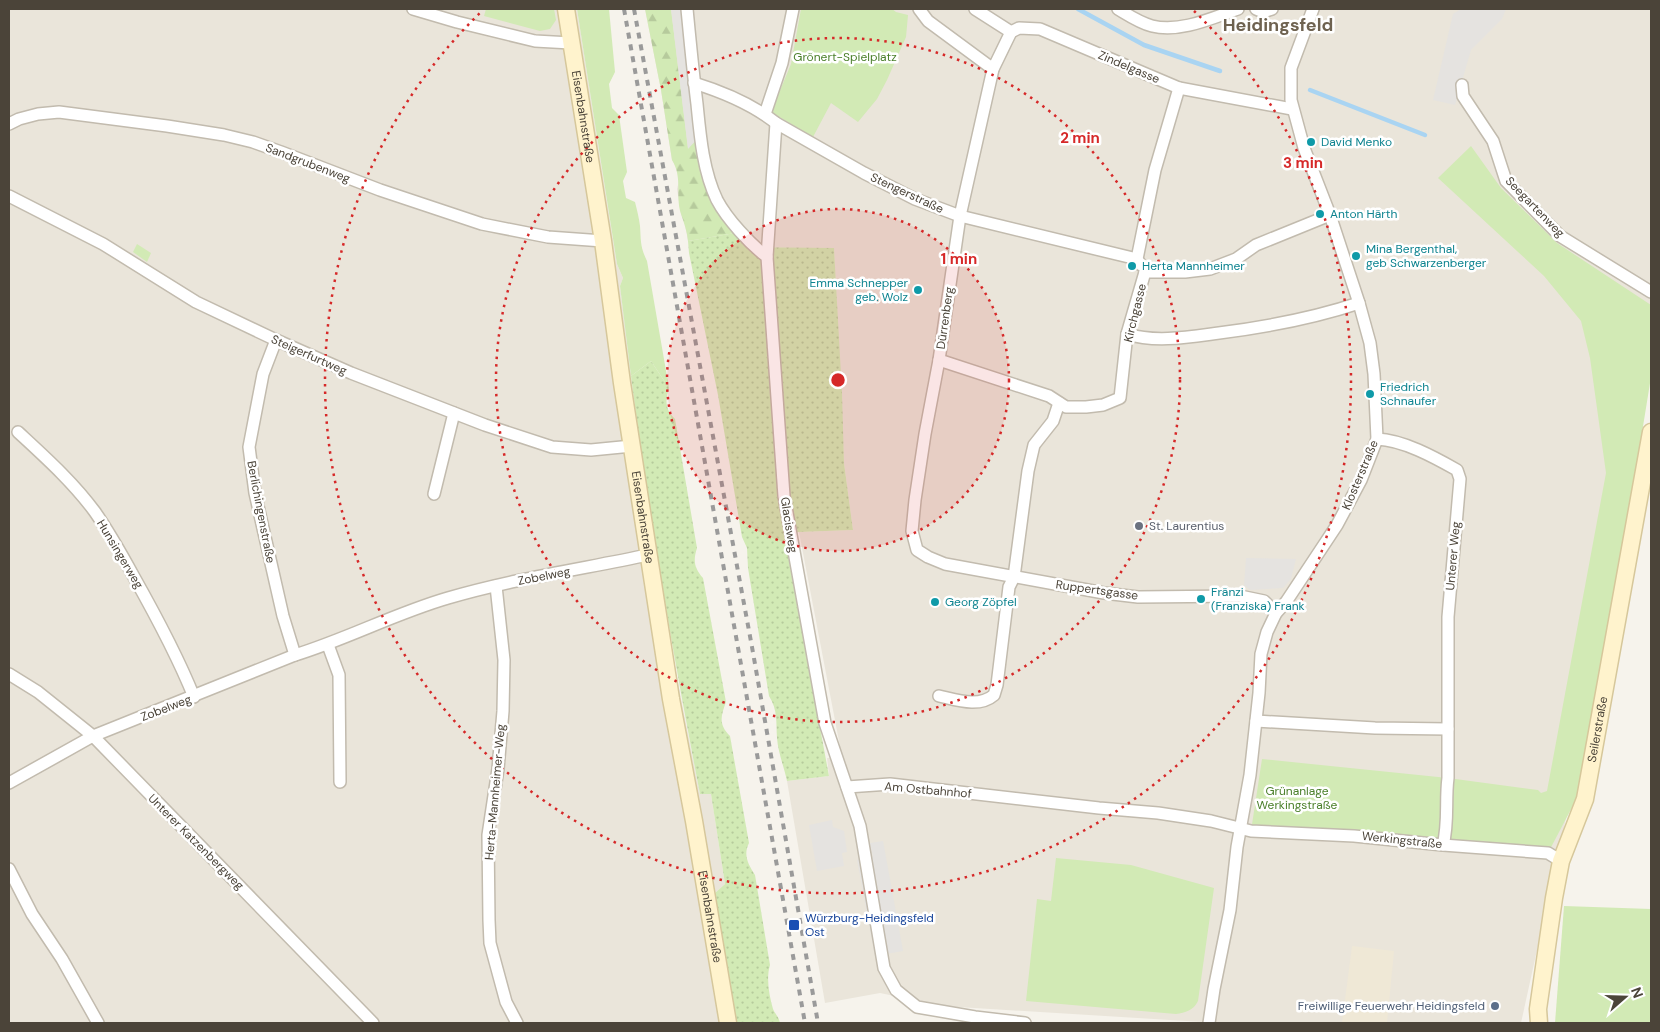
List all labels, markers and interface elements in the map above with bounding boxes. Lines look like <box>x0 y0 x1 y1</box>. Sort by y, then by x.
district label: Heidingsfeld <box>1223 13 1333 37</box>
street label: Zindelgasse <box>1096 47 1162 87</box>
park label: Grönert-Spielplatz <box>793 49 897 65</box>
street label: Eisenbahnstraße <box>568 69 598 164</box>
text: 2 min <box>1060 128 1100 148</box>
place label: David Menko <box>1321 134 1392 150</box>
marker: David Menko <box>1305 136 1317 148</box>
street label: Sandgrubenweg <box>263 139 353 187</box>
text: 3 min <box>1283 153 1323 173</box>
street label: Stengerstraße <box>868 169 946 217</box>
street label: Seegartenweg <box>1502 173 1568 241</box>
place label: Anton Härth <box>1330 206 1397 222</box>
marker: Anton Härth <box>1314 208 1326 220</box>
place label: Mina Bergenthal, geb Schwarzenberger <box>1366 241 1487 271</box>
text: 1 min <box>941 249 977 269</box>
marker: Mina Bergenthal, geb Schwarzenberger <box>1350 250 1362 262</box>
place label: Herta Mannheimer <box>1142 258 1245 274</box>
marker: Herta Mannheimer <box>1126 260 1138 272</box>
place label: Emma Schnepper geb. Wolz <box>809 275 909 305</box>
street label: Kirchgasse <box>1120 282 1150 344</box>
marker: Emma Schnepper geb. Wolz <box>912 284 924 296</box>
street label: Dürrenberg <box>933 285 957 350</box>
street label: Steigerfurtweg <box>269 331 350 379</box>
centre of rings <box>829 371 847 389</box>
place label: Friedrich Schnaufer <box>1380 379 1437 409</box>
marker: Friedrich Schnaufer <box>1364 388 1376 400</box>
street label: Klosterstraße <box>1338 437 1382 512</box>
street label: Berlichingenstraße <box>243 460 279 565</box>
street label: Eisenbahnstraße <box>628 470 658 565</box>
street label: Glacisweg <box>777 496 801 554</box>
street label: Hunsingerweg <box>93 517 147 592</box>
place label: St. Laurentius <box>1149 518 1224 534</box>
marker: St. Laurentius <box>1133 520 1145 532</box>
street label: Unterer Weg <box>1442 521 1464 591</box>
street label: Zobelweg <box>516 563 572 589</box>
street label: Ruppertsgasse <box>1055 576 1139 604</box>
place label: Fränzi (Franziska) Frank <box>1211 584 1305 614</box>
marker: Fränzi (Franziska) Frank <box>1195 593 1207 605</box>
place label: Georg Zöpfel <box>945 594 1017 610</box>
marker: Georg Zöpfel <box>929 596 941 608</box>
street label: Zobelweg <box>138 691 194 725</box>
street label: Seilerstraße <box>1584 695 1611 764</box>
street label: Herta-Mannheimer-Weg <box>481 723 509 861</box>
street label: Am Ostbahnhof <box>884 778 972 802</box>
park label: Grünanlage Werkingstraße <box>1257 783 1338 813</box>
street label: Unterer Katzenbergweg <box>145 791 248 894</box>
street label: Werkingstraße <box>1361 828 1443 852</box>
street label: Eisenbahnstraße <box>694 869 726 964</box>
place label: Würzburg-Heidingsfeld Ost <box>805 910 934 940</box>
marker: Würzburg-Heidingsfeld Ost <box>787 918 801 932</box>
north arrow <box>1600 972 1650 1022</box>
text: N <box>1627 985 1647 1000</box>
place label: Freiwillige Feuerwehr Heidingsfeld <box>1298 998 1485 1014</box>
marker: Freiwillige Feuerwehr Heidingsfeld <box>1489 1000 1501 1012</box>

